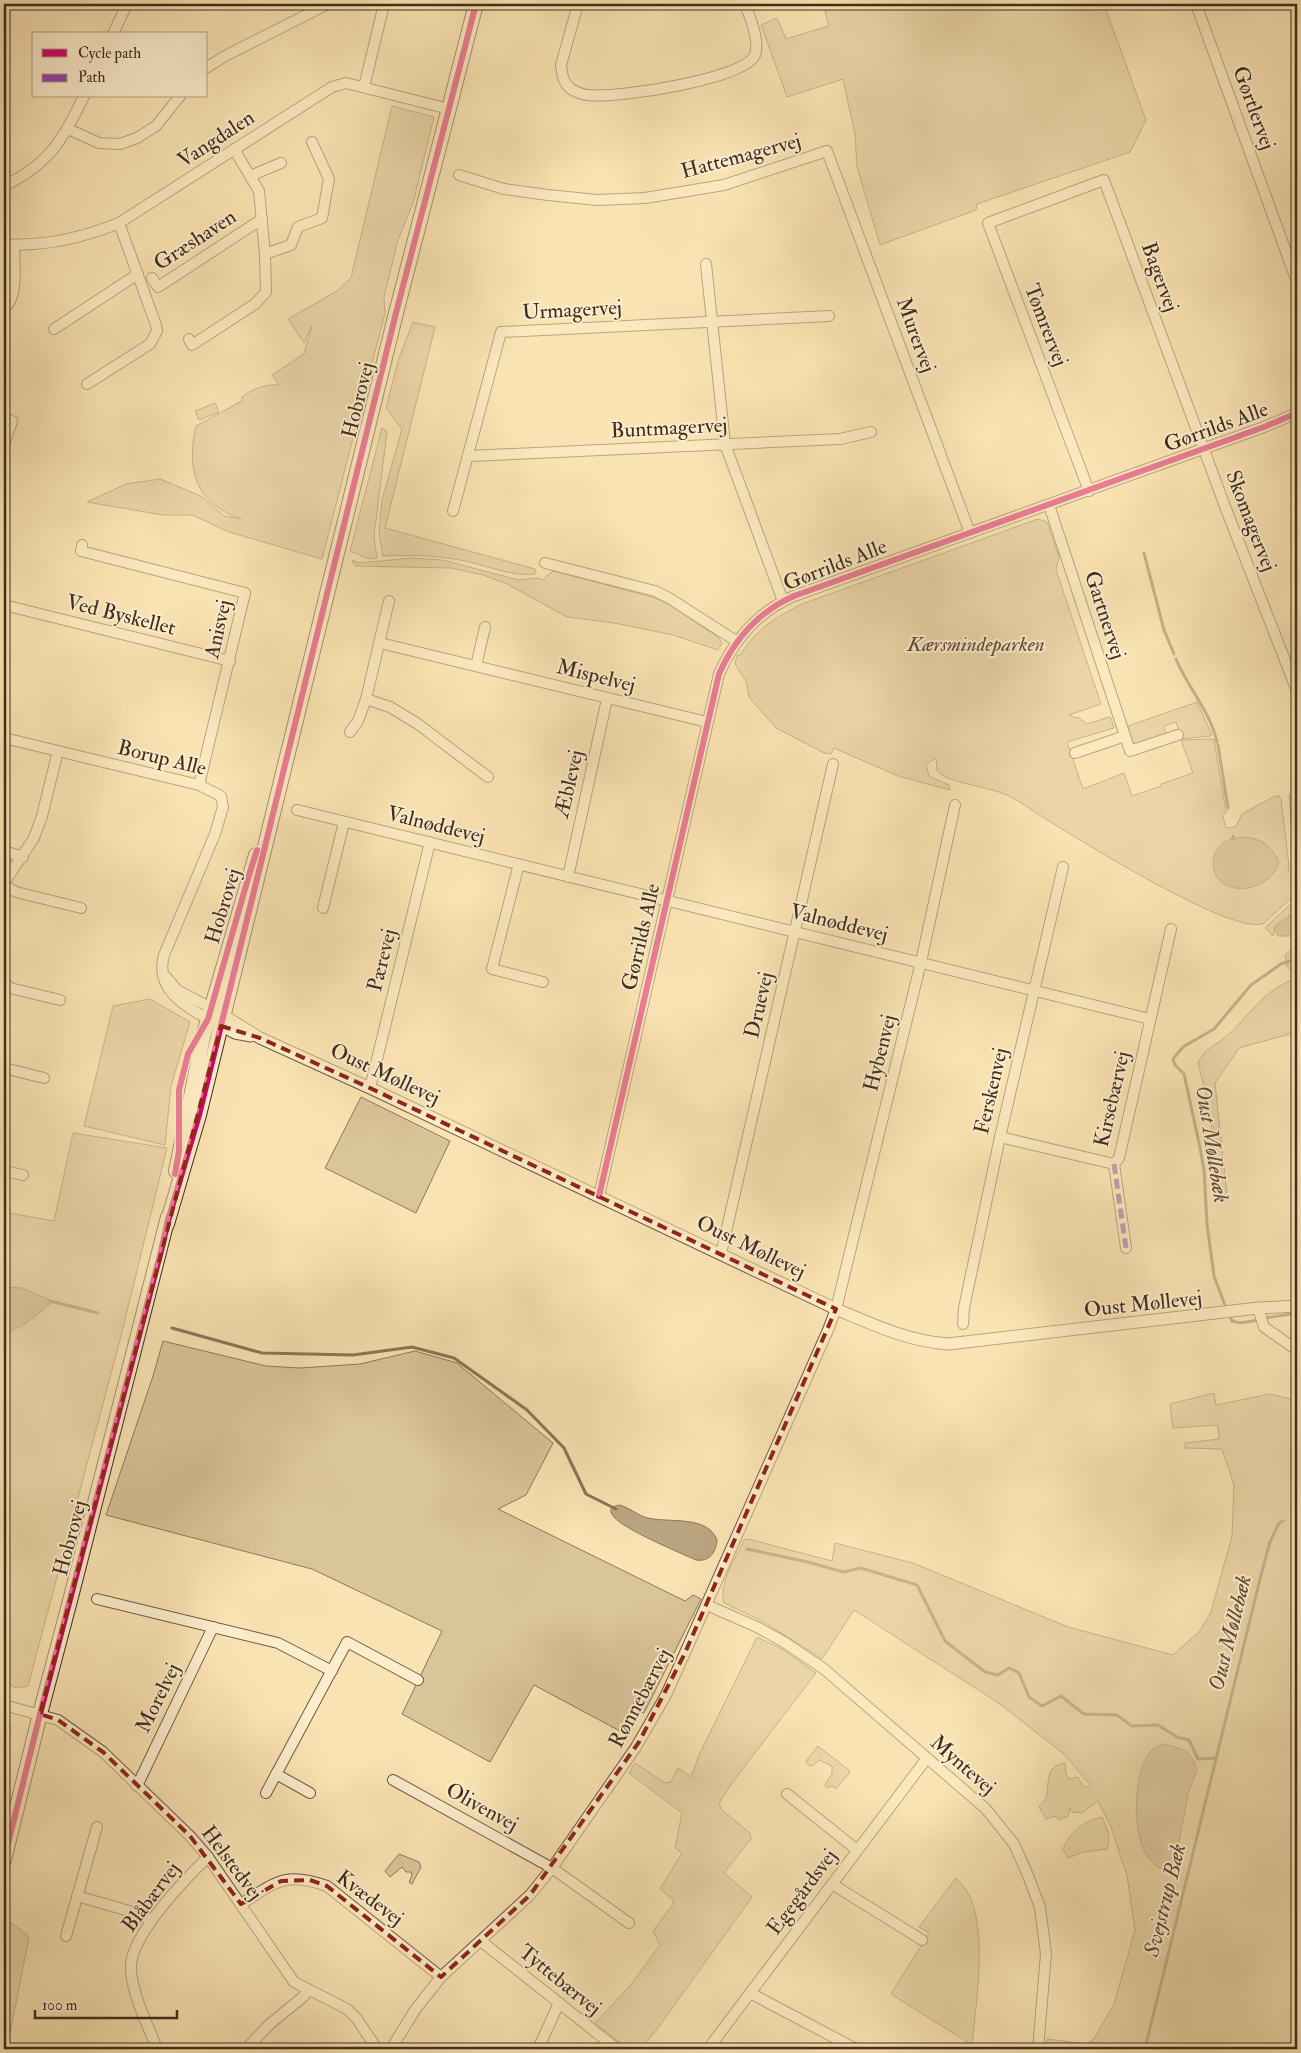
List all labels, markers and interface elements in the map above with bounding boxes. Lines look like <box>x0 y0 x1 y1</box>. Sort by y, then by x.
legend <box>32 32 208 98</box>
text: Cycle path <box>78 44 141 64</box>
street label: Gørtlervej <box>1226 62 1282 154</box>
text: Path <box>78 68 105 87</box>
street label: Vangdalen <box>172 104 260 174</box>
street label: Hattemagervej <box>678 127 804 185</box>
street label: Græshaven <box>149 203 242 277</box>
street label: Bagervej <box>1135 239 1185 315</box>
street label: Tømrervej <box>1018 280 1074 370</box>
street label: Urmagervej <box>522 294 622 326</box>
street label: Murervej <box>890 294 942 376</box>
street label: Hobrovej <box>336 359 380 441</box>
street label: Gørrilds Alle <box>1160 396 1272 458</box>
street label: Buntmagervej <box>610 411 728 445</box>
street label: Skomagervej <box>1219 467 1283 575</box>
street label: Gørrilds Alle <box>779 533 891 597</box>
street label: Gartnervej <box>1078 568 1132 662</box>
street label: Ved Byskellet <box>64 588 179 642</box>
street label: Anisvej <box>198 597 238 662</box>
park label: Kærsmindeparken <box>906 631 1045 658</box>
street label: Mispelvej <box>554 653 638 699</box>
street label: Borup Alle <box>115 734 209 782</box>
street label: Æblevej <box>548 747 590 822</box>
street label: Valnøddevej <box>384 800 488 850</box>
street label: Hobrovej <box>199 865 247 947</box>
street label: Gørrilds Alle <box>616 881 666 993</box>
street label: Valnøddevej <box>787 898 891 948</box>
street label: Pærevej <box>361 926 403 994</box>
street label: Druevej <box>738 969 780 1041</box>
street label: Hybenvej <box>857 1012 903 1094</box>
street label: Oust Møllevej <box>326 1037 444 1111</box>
street label: Ferskenvej <box>968 1045 1014 1137</box>
street label: Kirsebærvej <box>1088 1048 1136 1150</box>
water label: Oust Møllebæk <box>1189 1083 1235 1205</box>
street label: Oust Møllevej <box>692 1209 810 1285</box>
street label: Oust Møllevej <box>1083 1284 1203 1324</box>
street label: Hobrovej <box>47 1497 93 1579</box>
water label: Oust Møllebæk <box>1202 1572 1258 1694</box>
street label: Rønnebærvej <box>603 1644 677 1752</box>
street label: Morelvej <box>130 1659 186 1737</box>
street label: Myntevej <box>925 1729 1001 1801</box>
street label: Olivenvej <box>441 1776 523 1838</box>
street label: Helstedvej <box>195 1820 269 1906</box>
water label: Svejstrup Bæk <box>1137 1840 1193 1960</box>
street label: Egegårdsvej <box>761 1844 843 1940</box>
street label: Blåbærvej <box>116 1856 186 1938</box>
street label: Kvædevej <box>331 1864 409 1932</box>
street label: Tyttebærvej <box>513 1938 607 2022</box>
scale bar <box>35 1988 178 2020</box>
text: 100 m <box>42 1996 78 2015</box>

